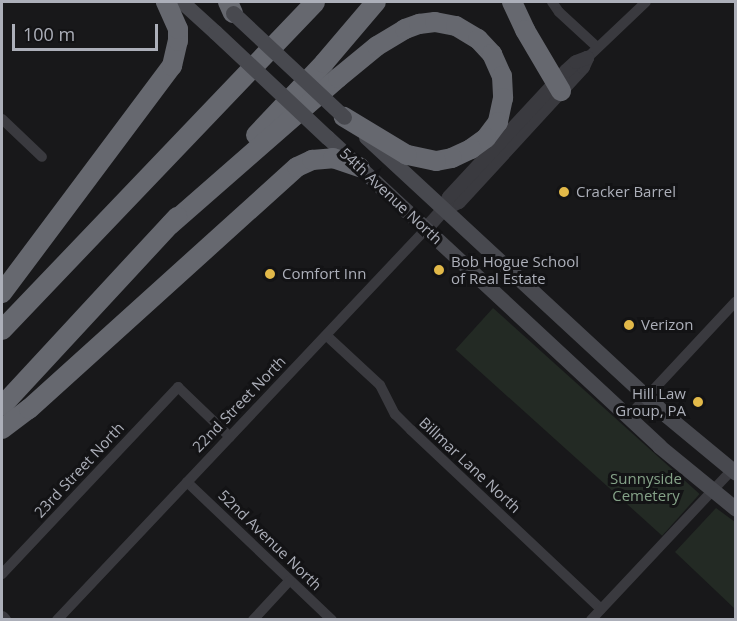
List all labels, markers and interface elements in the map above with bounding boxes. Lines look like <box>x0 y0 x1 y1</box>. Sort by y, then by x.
scale bar <box>15 12 160 50</box>
text: 100 m <box>23 22 75 46</box>
street label: 54th Avenue North <box>336 144 446 248</box>
place label: Cracker Barrel <box>576 183 676 201</box>
marker: Cracker Barrel <box>557 185 571 199</box>
place label: Bob Hogue School of Real Estate <box>451 252 579 287</box>
marker: Bob Hogue School of Real Estate <box>432 263 446 277</box>
place label: Comfort Inn <box>282 265 366 283</box>
marker: Comfort Inn <box>263 267 277 281</box>
place label: Verizon <box>641 316 694 334</box>
marker: Verizon <box>622 318 636 332</box>
street label: 22nd Street North <box>189 352 289 456</box>
place label: Hill Law Group, PA <box>615 384 686 419</box>
marker: Hill Law Group, PA <box>691 395 705 409</box>
street label: Billmar Lane North <box>416 413 524 517</box>
street label: 23rd Street North <box>30 419 128 521</box>
park label: Sunnyside Cemetery <box>610 469 682 504</box>
street label: 52nd Avenue North <box>215 486 325 594</box>

